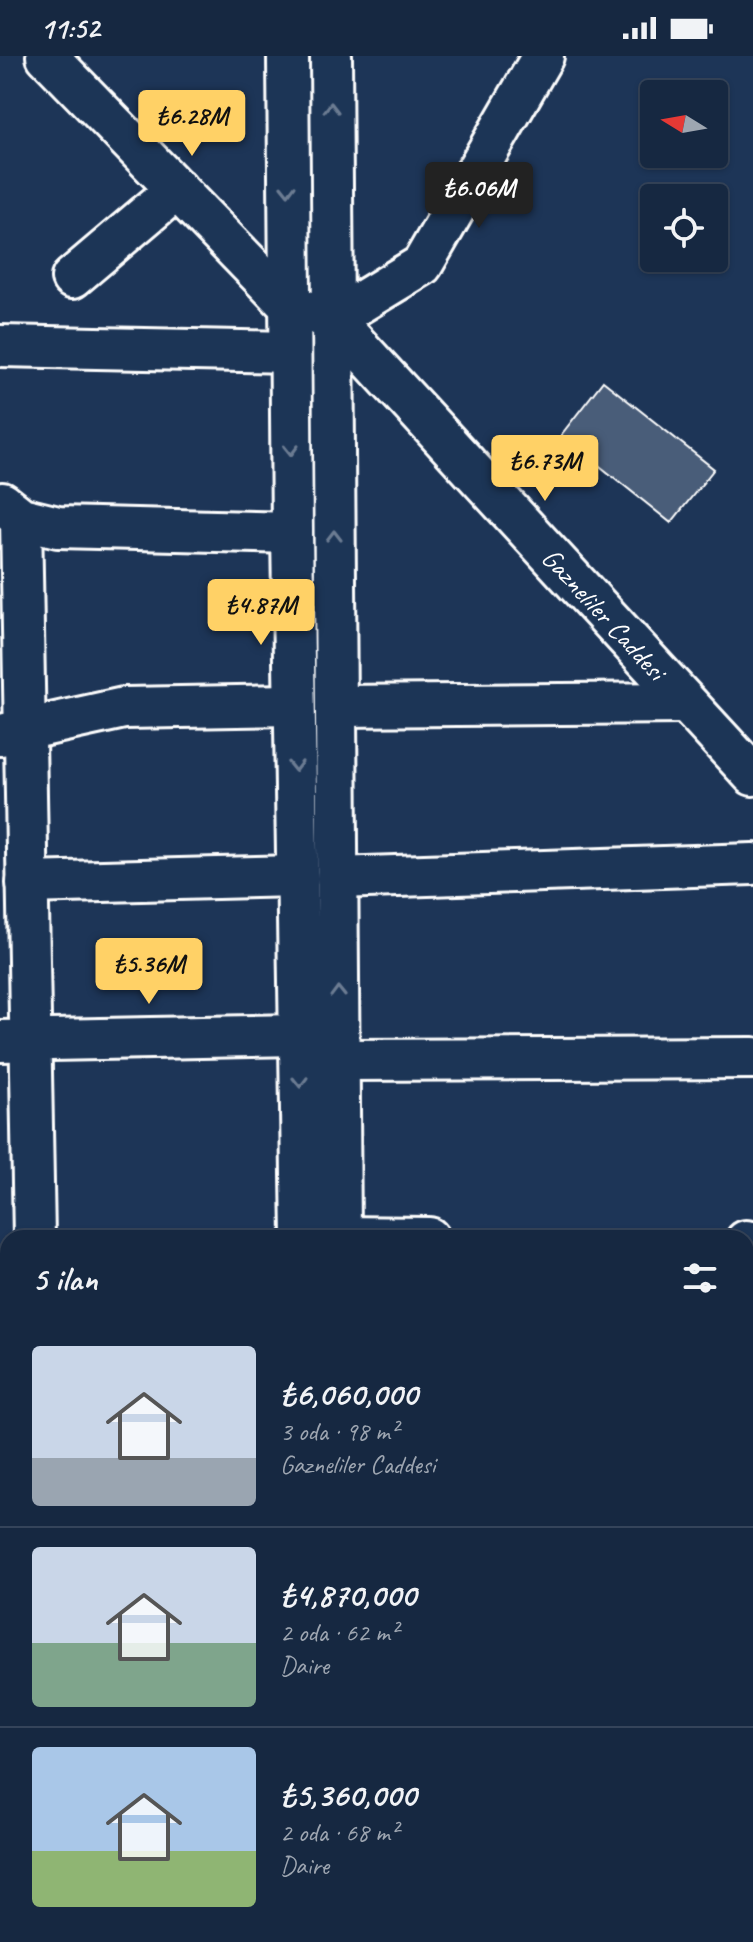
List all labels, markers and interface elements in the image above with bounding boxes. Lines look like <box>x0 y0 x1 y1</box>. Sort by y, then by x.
text: 11:52 <box>40 9 99 47</box>
north arrow <box>640 80 728 168</box>
map controls <box>640 80 728 272</box>
pin: ₺6.28M <box>127 90 257 158</box>
text: ₺6.28M <box>156 99 228 132</box>
one-way arrow <box>322 101 340 114</box>
pin: ₺6.06M <box>414 162 544 230</box>
text: ₺6.06M <box>443 171 515 204</box>
one-way arrow <box>280 184 297 197</box>
button: locate <box>640 184 728 272</box>
pin: ₺6.73M <box>480 435 610 503</box>
one-way arrow <box>282 444 300 457</box>
text: ₺6.73M <box>509 444 581 477</box>
one-way arrow <box>325 529 343 542</box>
street label: Gazneliler Caddesi <box>535 540 676 690</box>
pin: ₺4.87M <box>196 579 326 647</box>
text: ₺4.87M <box>226 588 296 621</box>
one-way arrow <box>287 760 304 773</box>
pin: ₺5.36M <box>84 938 214 1006</box>
text: ₺5.36M <box>113 947 185 980</box>
one-way arrow <box>329 985 347 998</box>
one-way arrow <box>291 1076 309 1089</box>
icon: filters <box>678 1256 722 1300</box>
text: 5 ilan <box>32 1257 97 1300</box>
text: ₺6,060,000 <box>280 1372 417 1415</box>
icon: home <box>96 1378 192 1474</box>
text: 3 oda · 98 m² <box>280 1415 398 1448</box>
text: Gazneliler Caddesi <box>280 1448 435 1481</box>
text: ₺4,870,000 <box>280 1573 416 1616</box>
icon: home <box>96 1579 192 1675</box>
text: 2 oda · 62 m² <box>280 1616 398 1649</box>
text: Daire <box>280 1649 329 1682</box>
text: ₺5,360,000 <box>280 1773 416 1816</box>
icon: home <box>96 1779 192 1875</box>
text: 2 oda · 68 m² <box>280 1816 398 1849</box>
text: Daire <box>280 1849 329 1882</box>

